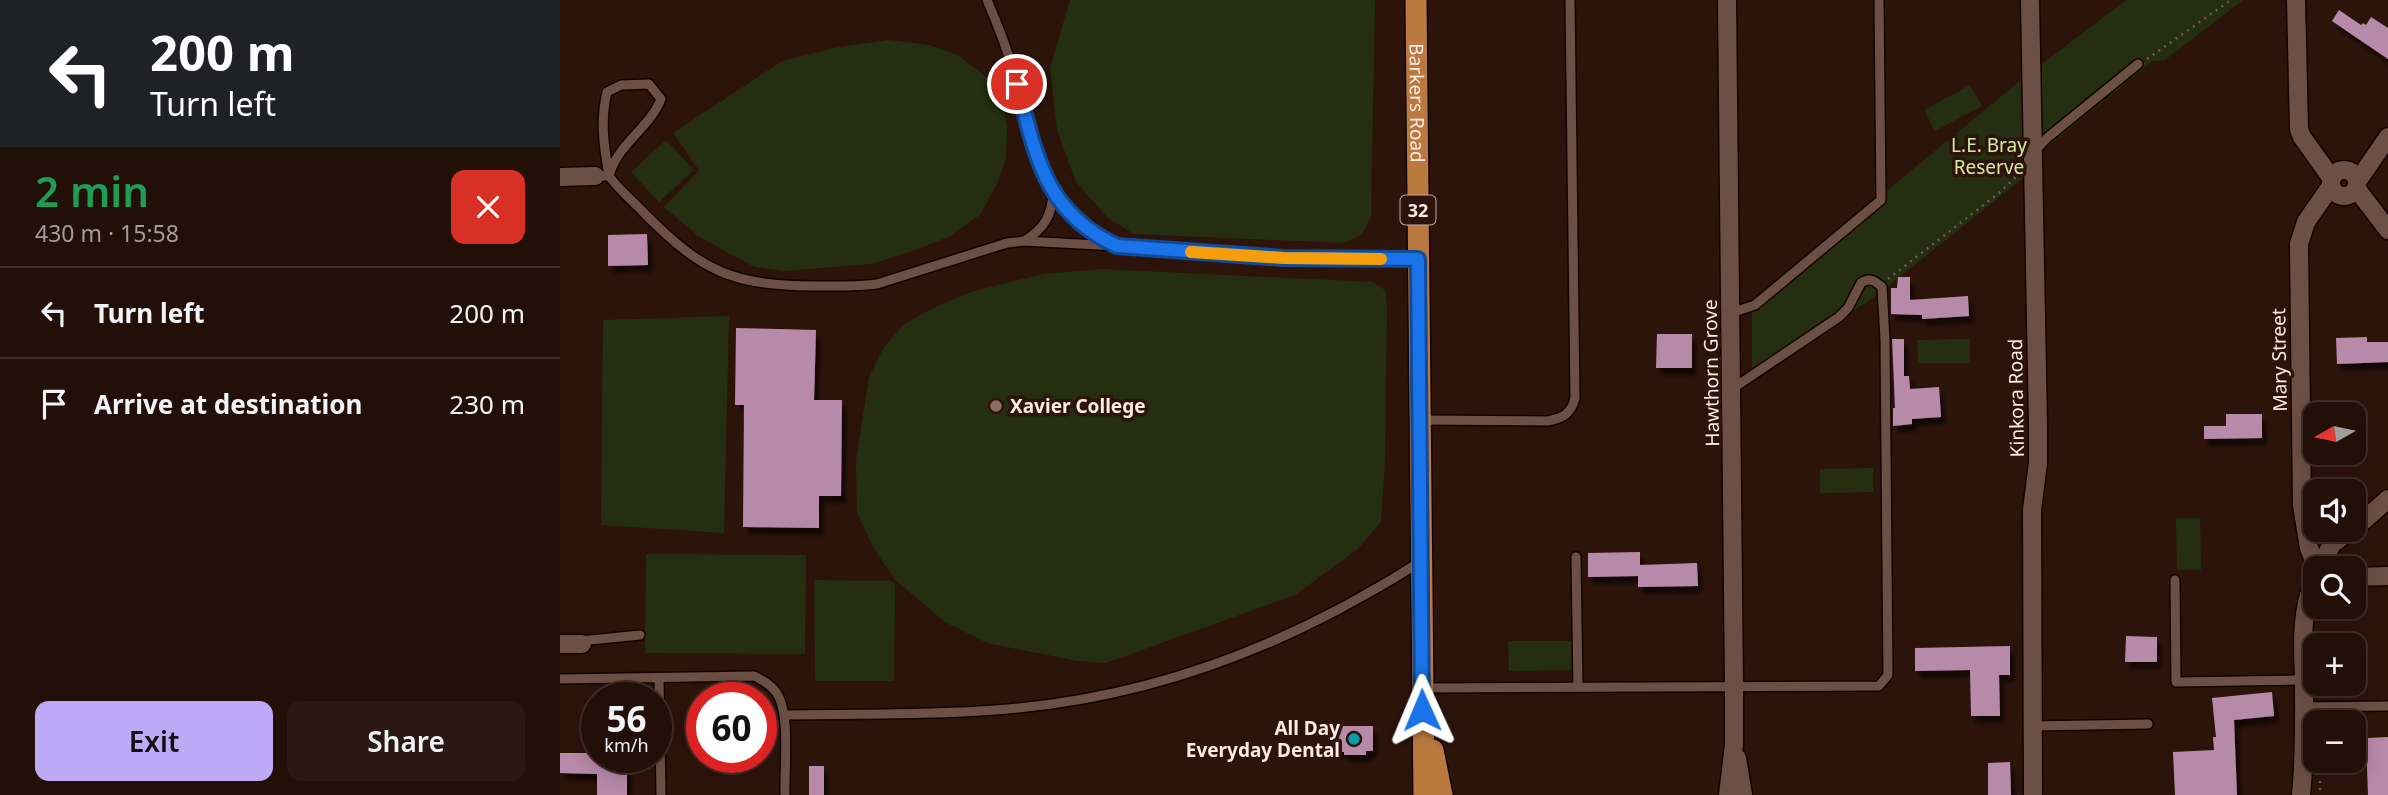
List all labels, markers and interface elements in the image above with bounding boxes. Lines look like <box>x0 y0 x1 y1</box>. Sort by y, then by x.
text: 200 m <box>150 19 295 85</box>
icon: left <box>35 28 126 119</box>
street label: Barkers Road <box>1403 43 1431 163</box>
pin <box>987 54 1047 114</box>
icon: arrive <box>998 65 1036 103</box>
text: Turn left <box>150 82 276 125</box>
park label: L.E. Bray Reserve <box>1951 132 2027 180</box>
text: 2 min <box>35 162 149 219</box>
button: close <box>451 170 525 244</box>
road number: 32 <box>1400 196 1436 224</box>
text: 430 m · 15:58 <box>35 217 179 249</box>
icon: left <box>35 294 73 332</box>
text: Turn left <box>94 295 205 331</box>
text: 200 m <box>449 295 525 331</box>
street label: Hawthorn Grove <box>1697 299 1725 447</box>
street label: Mary Street <box>2265 308 2293 412</box>
street label: Kinkora Road <box>2002 338 2030 458</box>
icon: arrive <box>35 385 73 423</box>
text: Arrive at destination <box>94 386 363 422</box>
text: 230 m <box>449 386 525 422</box>
place label: Xavier College <box>1010 393 1146 419</box>
marker: Xavier College <box>988 398 1004 414</box>
north arrow <box>2303 402 2366 466</box>
map controls <box>2303 402 2366 773</box>
button: sound <box>2303 479 2366 542</box>
button: search <box>2303 556 2366 619</box>
button: + <box>2303 633 2366 696</box>
position arrow <box>1385 673 1459 747</box>
speed limit sign: 60 <box>686 682 777 773</box>
text: 56 <box>606 695 647 742</box>
button: Exit <box>35 701 273 781</box>
button: Share <box>287 701 525 781</box>
button: − <box>2303 710 2366 773</box>
place label: All Day Everyday Dental <box>1186 715 1340 763</box>
marker: All Day Everyday Dental <box>1346 731 1362 747</box>
text: km/h <box>604 733 649 757</box>

